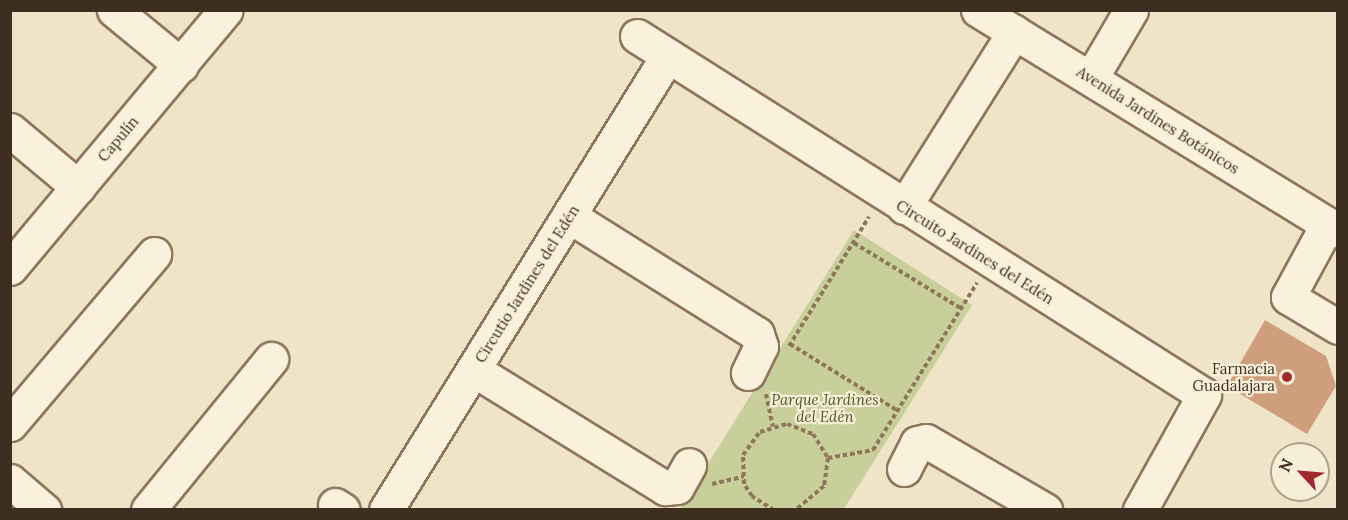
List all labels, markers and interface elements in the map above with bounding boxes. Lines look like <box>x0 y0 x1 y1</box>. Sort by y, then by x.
street label: Avenida Jardines Botánicos <box>1073 63 1243 177</box>
street label: Capulín <box>94 113 142 165</box>
street label: Circuito Jardines del Edén <box>893 196 1057 308</box>
street label: Circutio Jardines del Edén <box>471 202 583 366</box>
place label: Farmacia Guadalajara <box>1193 359 1275 394</box>
marker: Farmacia Guadalajara <box>1280 370 1294 384</box>
park label: Parque Jardines del Edén <box>771 390 879 425</box>
north arrow <box>1270 442 1330 502</box>
text: N <box>1274 455 1297 475</box>

